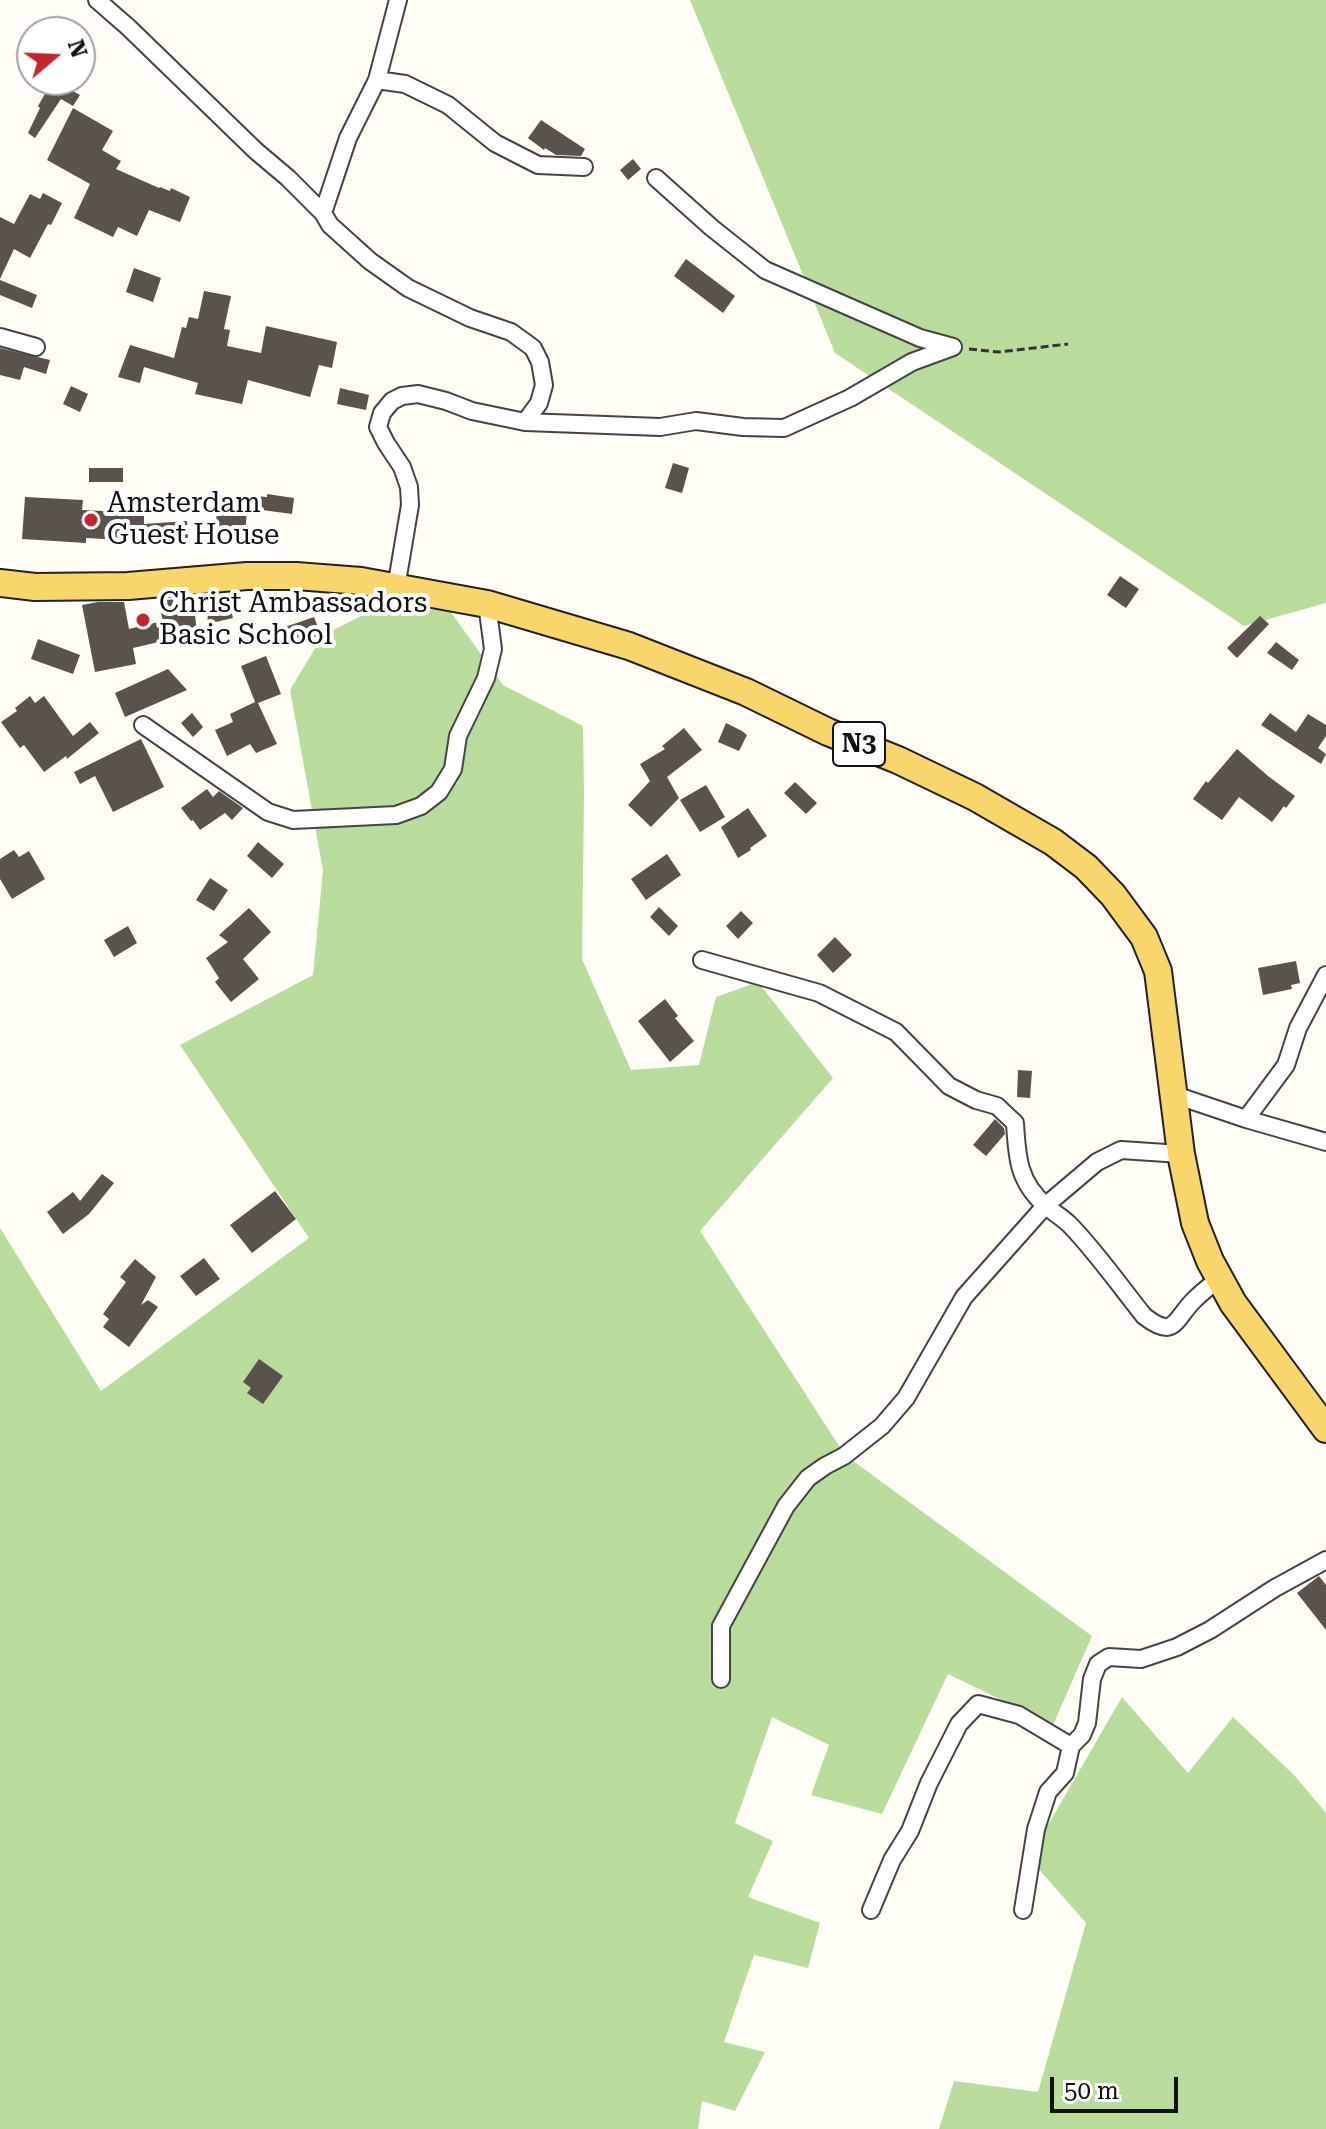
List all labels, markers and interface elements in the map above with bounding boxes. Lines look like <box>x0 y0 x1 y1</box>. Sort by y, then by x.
north arrow <box>16 16 96 96</box>
text: N <box>63 37 92 61</box>
place label: Amsterdam Guest House <box>107 487 279 553</box>
marker: Amsterdam Guest House <box>82 511 100 529</box>
place label: Christ Ambassadors Basic School <box>159 587 427 653</box>
marker: Christ Ambassadors Basic School <box>134 611 152 629</box>
road number: N3 <box>833 722 885 766</box>
scale bar <box>1054 2061 1182 2111</box>
text: 50 m <box>1064 2077 1119 2105</box>

